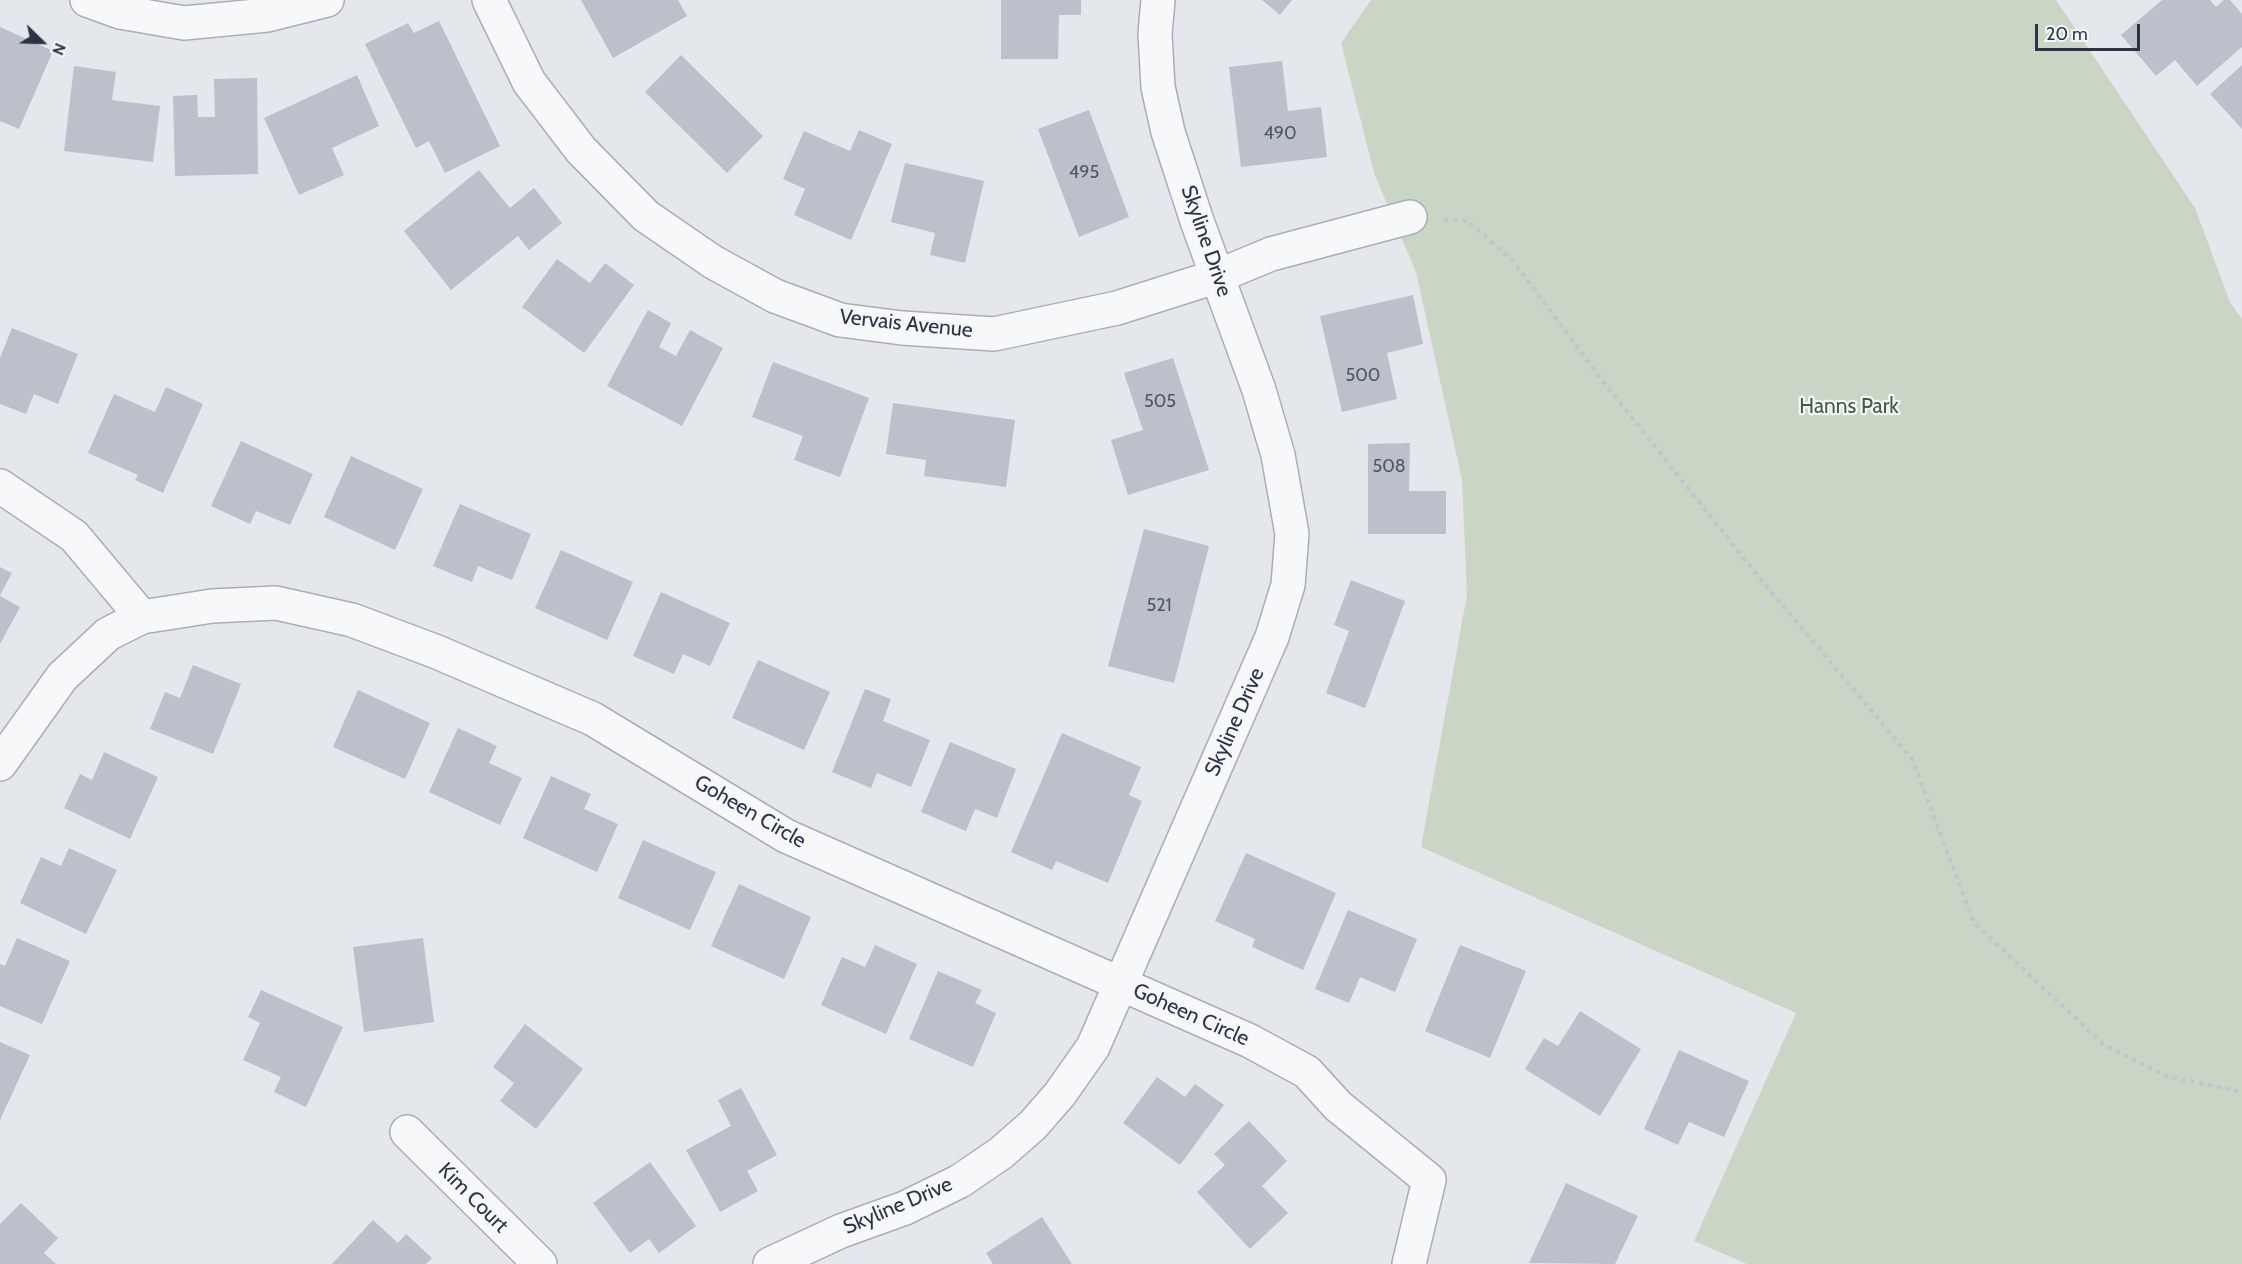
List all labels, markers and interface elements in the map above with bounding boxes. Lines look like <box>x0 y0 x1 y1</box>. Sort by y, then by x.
north arrow <box>12 12 72 72</box>
scale bar <box>2038 12 2143 50</box>
text: 20 m <box>2046 23 2088 45</box>
text: N <box>48 40 70 58</box>
house number: 490 <box>1263 123 1297 145</box>
house number: 495 <box>1069 162 1099 184</box>
street label: Skyline Drive <box>1175 182 1237 300</box>
street label: Vervais Avenue <box>838 304 974 344</box>
house number: 500 <box>1346 365 1380 387</box>
house number: 505 <box>1144 391 1176 413</box>
park label: Hanns Park <box>1799 394 1899 420</box>
house number: 508 <box>1372 456 1406 478</box>
house number: 521 <box>1146 595 1172 617</box>
street label: Skyline Drive <box>1200 664 1270 780</box>
street label: Goheen Circle <box>690 770 810 854</box>
street label: Goheen Circle <box>1129 978 1253 1052</box>
street label: Kim Court <box>433 1158 513 1238</box>
street label: Skyline Drive <box>840 1172 956 1240</box>

